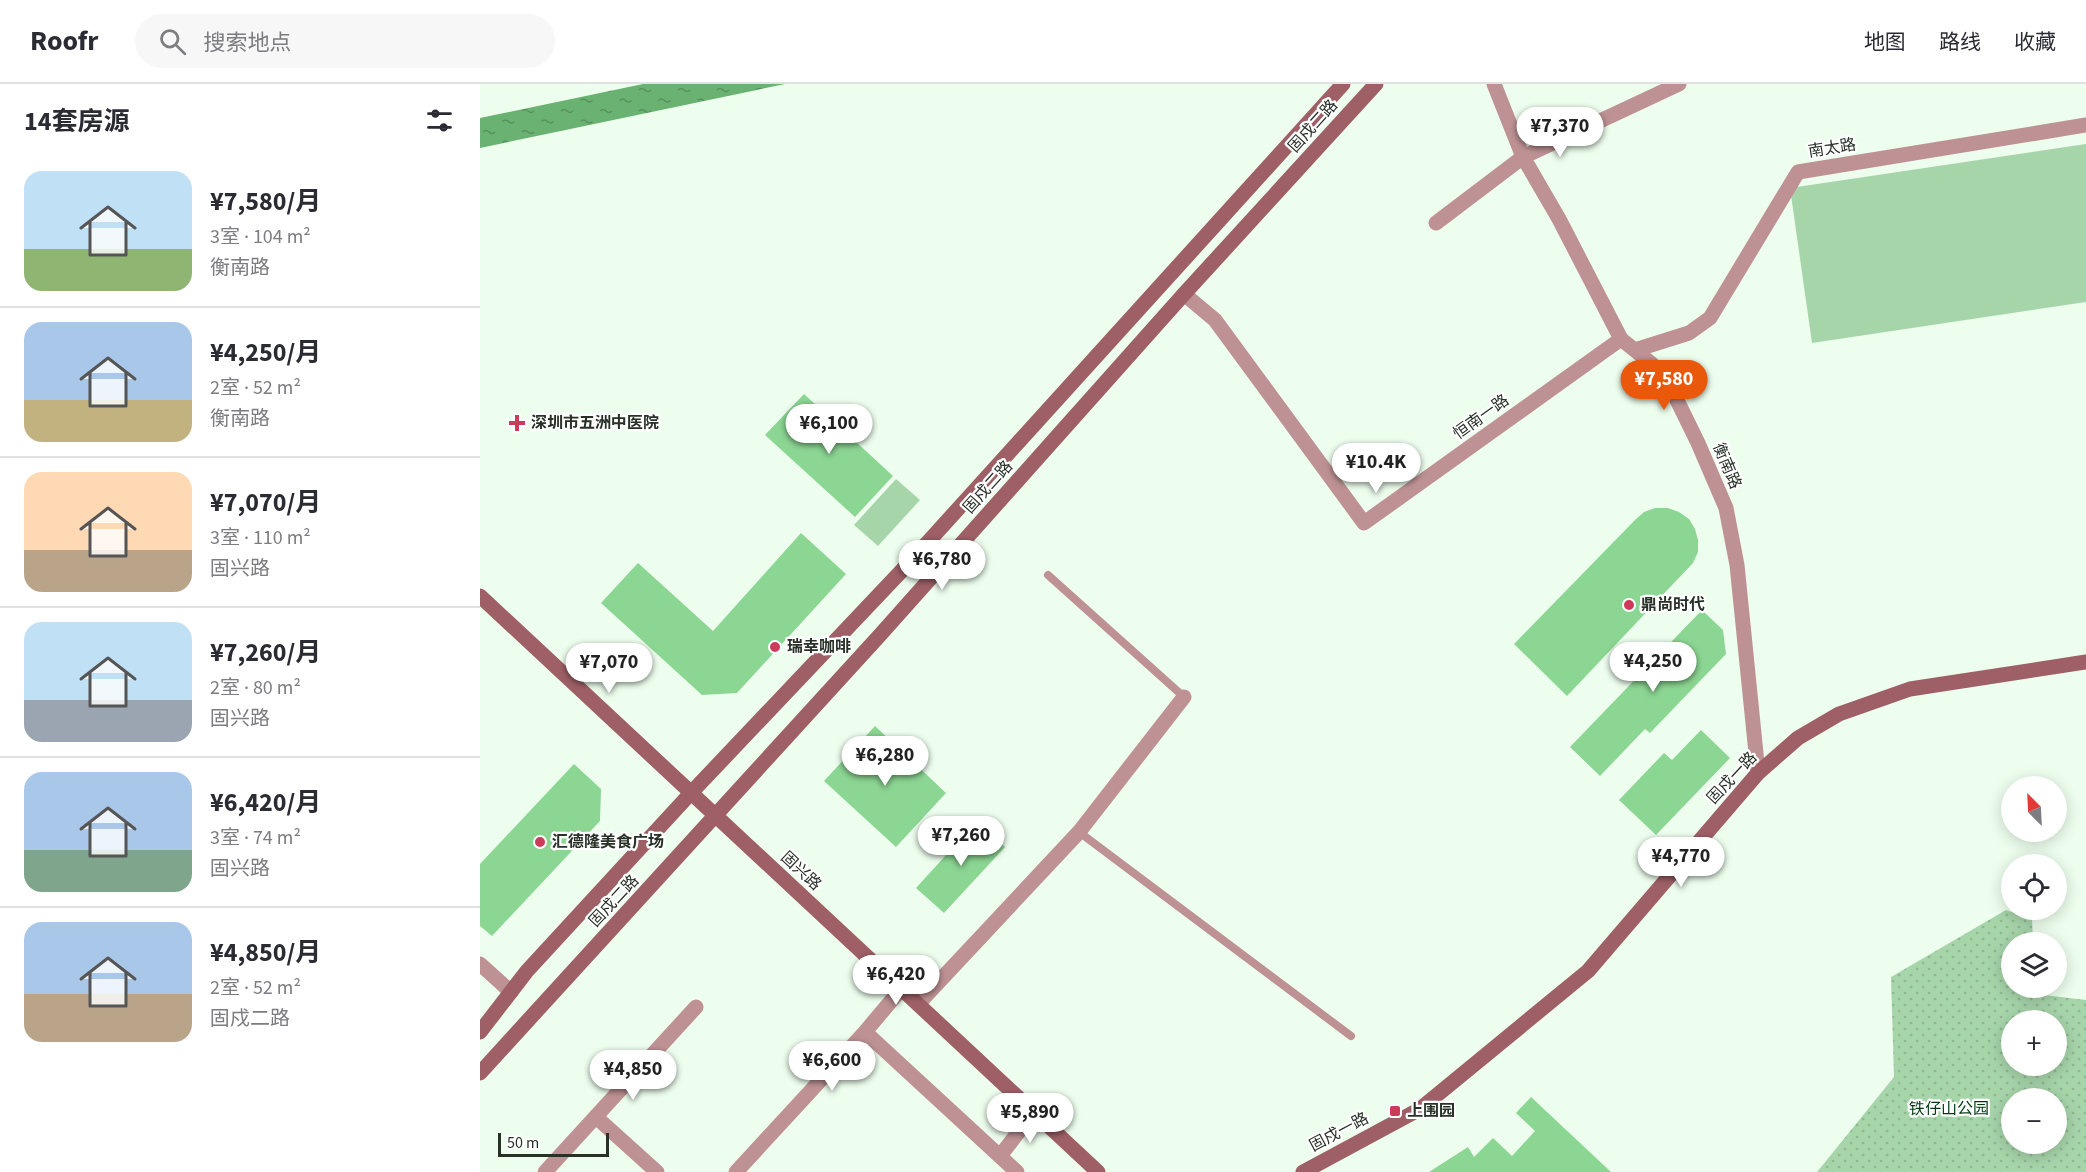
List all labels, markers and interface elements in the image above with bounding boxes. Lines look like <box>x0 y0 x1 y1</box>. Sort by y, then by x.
search box <box>135 14 555 68</box>
text: Roofr <box>30 21 99 61</box>
icon: search <box>156 25 189 58</box>
text: 搜索地点 <box>204 27 292 59</box>
text: 地图 <box>1864 27 1906 57</box>
text: 路线 <box>1939 27 1981 57</box>
text: 收藏 <box>2014 27 2056 57</box>
street label: 固戍二路 <box>1283 95 1343 157</box>
text: 14套房源 <box>24 103 129 140</box>
icon: filters <box>423 104 456 137</box>
pin: ¥7,370 <box>1511 107 1609 158</box>
text: ¥7,370 <box>1531 112 1589 140</box>
street label: 南太路 <box>1807 133 1857 163</box>
text: ¥7,580/月 <box>210 183 321 220</box>
icon: home <box>72 195 144 267</box>
text: 3室 · 104 m² <box>210 223 311 251</box>
text: 衡南路 <box>210 254 270 282</box>
text: ¥4,250/月 <box>210 334 321 371</box>
icon: home <box>72 346 144 418</box>
pin: ¥7,580 <box>1615 360 1713 411</box>
text: ¥7,580 <box>1635 365 1693 393</box>
text: 2室 · 52 m² <box>210 374 301 402</box>
street label: 恒南一路 <box>1449 389 1513 445</box>
pin: ¥6,100 <box>780 404 878 455</box>
text: 衡南路 <box>210 405 270 433</box>
text: ¥6,100 <box>800 409 858 437</box>
place label: 深圳市五洲中医院 <box>531 412 659 434</box>
marker: 深圳市五洲中医院 <box>508 414 526 432</box>
street label: 衡南路 <box>1707 440 1747 492</box>
pin: ¥10.4K <box>1327 443 1425 494</box>
text: ¥10.4K <box>1346 448 1406 476</box>
street label: 固戍二路 <box>958 456 1018 518</box>
text: ¥7,070/月 <box>210 484 321 521</box>
icon: home <box>72 496 144 568</box>
text: 3室 · 110 m² <box>210 524 311 552</box>
pin: ¥6,780 <box>893 540 991 591</box>
text: ¥6,780 <box>913 545 971 573</box>
text: 固兴路 <box>210 555 270 583</box>
place label: 鼎尚时代 <box>1641 594 1705 616</box>
marker: 鼎尚时代 <box>1622 598 1636 612</box>
text: ¥7,260/月 <box>210 634 321 671</box>
place label: 瑞幸咖啡 <box>787 636 851 658</box>
marker: 瑞幸咖啡 <box>768 640 782 654</box>
pin: ¥4,250 <box>1604 642 1702 693</box>
pin: ¥7,070 <box>560 643 658 694</box>
icon: home <box>72 646 144 718</box>
text: ¥4,250 <box>1624 647 1682 675</box>
text: ¥7,070 <box>580 648 638 676</box>
text: 2室 · 80 m² <box>210 674 301 702</box>
text: 固兴路 <box>210 705 270 733</box>
pin: ¥6,280 <box>836 736 934 787</box>
text: ¥6,280 <box>856 741 914 769</box>
street label: 固戍一路 <box>1702 747 1762 809</box>
north arrow <box>2001 776 2067 842</box>
map controls <box>2001 776 2067 1154</box>
text: ¥6,420/月 <box>210 784 321 821</box>
icon: home <box>72 796 144 868</box>
pin: ¥7,260 <box>912 816 1010 867</box>
text: ¥7,260 <box>932 821 990 849</box>
text: 3室 · 74 m² <box>210 824 301 852</box>
place label: 汇德隆美食广场 <box>552 831 664 853</box>
marker: 汇德隆美食广场 <box>533 835 547 849</box>
pin: ¥4,770 <box>1632 837 1730 888</box>
text: ¥4,770 <box>1652 842 1710 870</box>
street label: 固兴路 <box>776 847 826 895</box>
button: locate <box>2001 854 2067 920</box>
text: 固兴路 <box>210 855 270 883</box>
street label: 固戍二路 <box>584 870 644 932</box>
button: layers <box>2001 932 2067 998</box>
text: ¥4,850/月 <box>210 934 321 971</box>
icon: home <box>72 946 144 1018</box>
pin: ¥6,420 <box>847 955 945 1006</box>
text: ¥6,420 <box>867 960 925 988</box>
text: 2室 · 52 m² <box>210 974 301 1002</box>
text: 固戍二路 <box>210 1005 290 1033</box>
button: + <box>2001 1010 2067 1076</box>
pin: ¥6,600 <box>783 1041 881 1092</box>
text: ¥6,600 <box>803 1046 861 1074</box>
pin: ¥4,850 <box>584 1050 682 1101</box>
text: ¥4,850 <box>604 1055 662 1083</box>
button: − <box>2001 1088 2067 1154</box>
pin: ¥5,890 <box>981 1093 1079 1144</box>
text: ¥5,890 <box>1001 1098 1059 1126</box>
park label: 铁仔山公园 <box>1909 1098 1989 1120</box>
place label: 上围园 <box>1407 1100 1455 1122</box>
marker: 上围园 <box>1388 1104 1402 1118</box>
street label: 固戍一路 <box>1306 1107 1372 1157</box>
scale bar <box>498 1130 609 1158</box>
text: 50 m <box>507 1132 539 1154</box>

